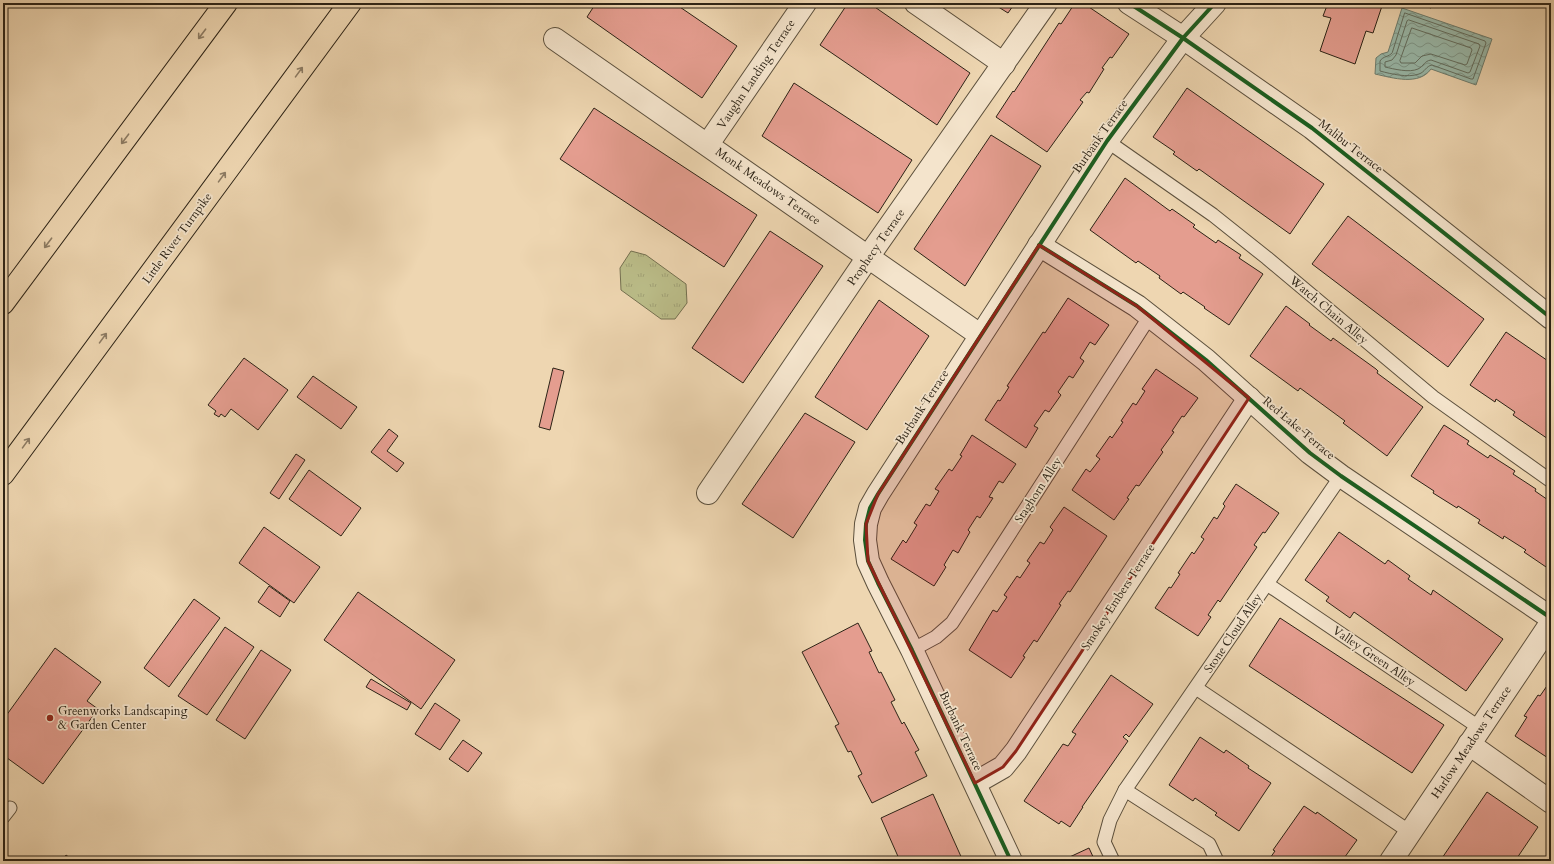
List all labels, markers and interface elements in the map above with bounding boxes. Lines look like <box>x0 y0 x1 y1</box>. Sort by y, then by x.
street label: Vaughn Landing Terrace <box>713 16 799 132</box>
one-way arrow <box>198 29 207 40</box>
one-way arrow <box>295 67 303 78</box>
street label: Burbank Terrace <box>1069 96 1131 176</box>
street label: Malibu Terrace <box>1315 116 1387 176</box>
one-way arrow <box>121 133 129 144</box>
street label: Monk Meadows Terrace <box>712 144 824 228</box>
one-way arrow <box>218 172 226 183</box>
street label: Little River Turnpike <box>139 189 215 287</box>
street label: Prophecy Terrace <box>843 205 909 289</box>
one-way arrow <box>43 238 52 249</box>
street label: Watch Chain Alley <box>1285 272 1372 348</box>
one-way arrow <box>99 333 107 344</box>
street label: Burbank Terrace <box>892 366 952 448</box>
street label: Red Lake Terrace <box>1259 393 1339 463</box>
one-way arrow <box>22 437 30 448</box>
street label: Staghorn Alley <box>1011 453 1066 526</box>
street label: Smokey Embers Terrace <box>1077 541 1159 653</box>
street label: Stone Cloud Alley <box>1200 589 1266 676</box>
street label: Valley Green Alley <box>1330 622 1419 690</box>
street label: Harlow Meadows Terrace <box>1427 682 1515 802</box>
street label: Burbank Terrace <box>936 688 986 774</box>
place label: Greenworks Landscaping & Garden Center <box>58 703 188 733</box>
marker: Greenworks Landscaping & Garden Center <box>45 713 55 723</box>

